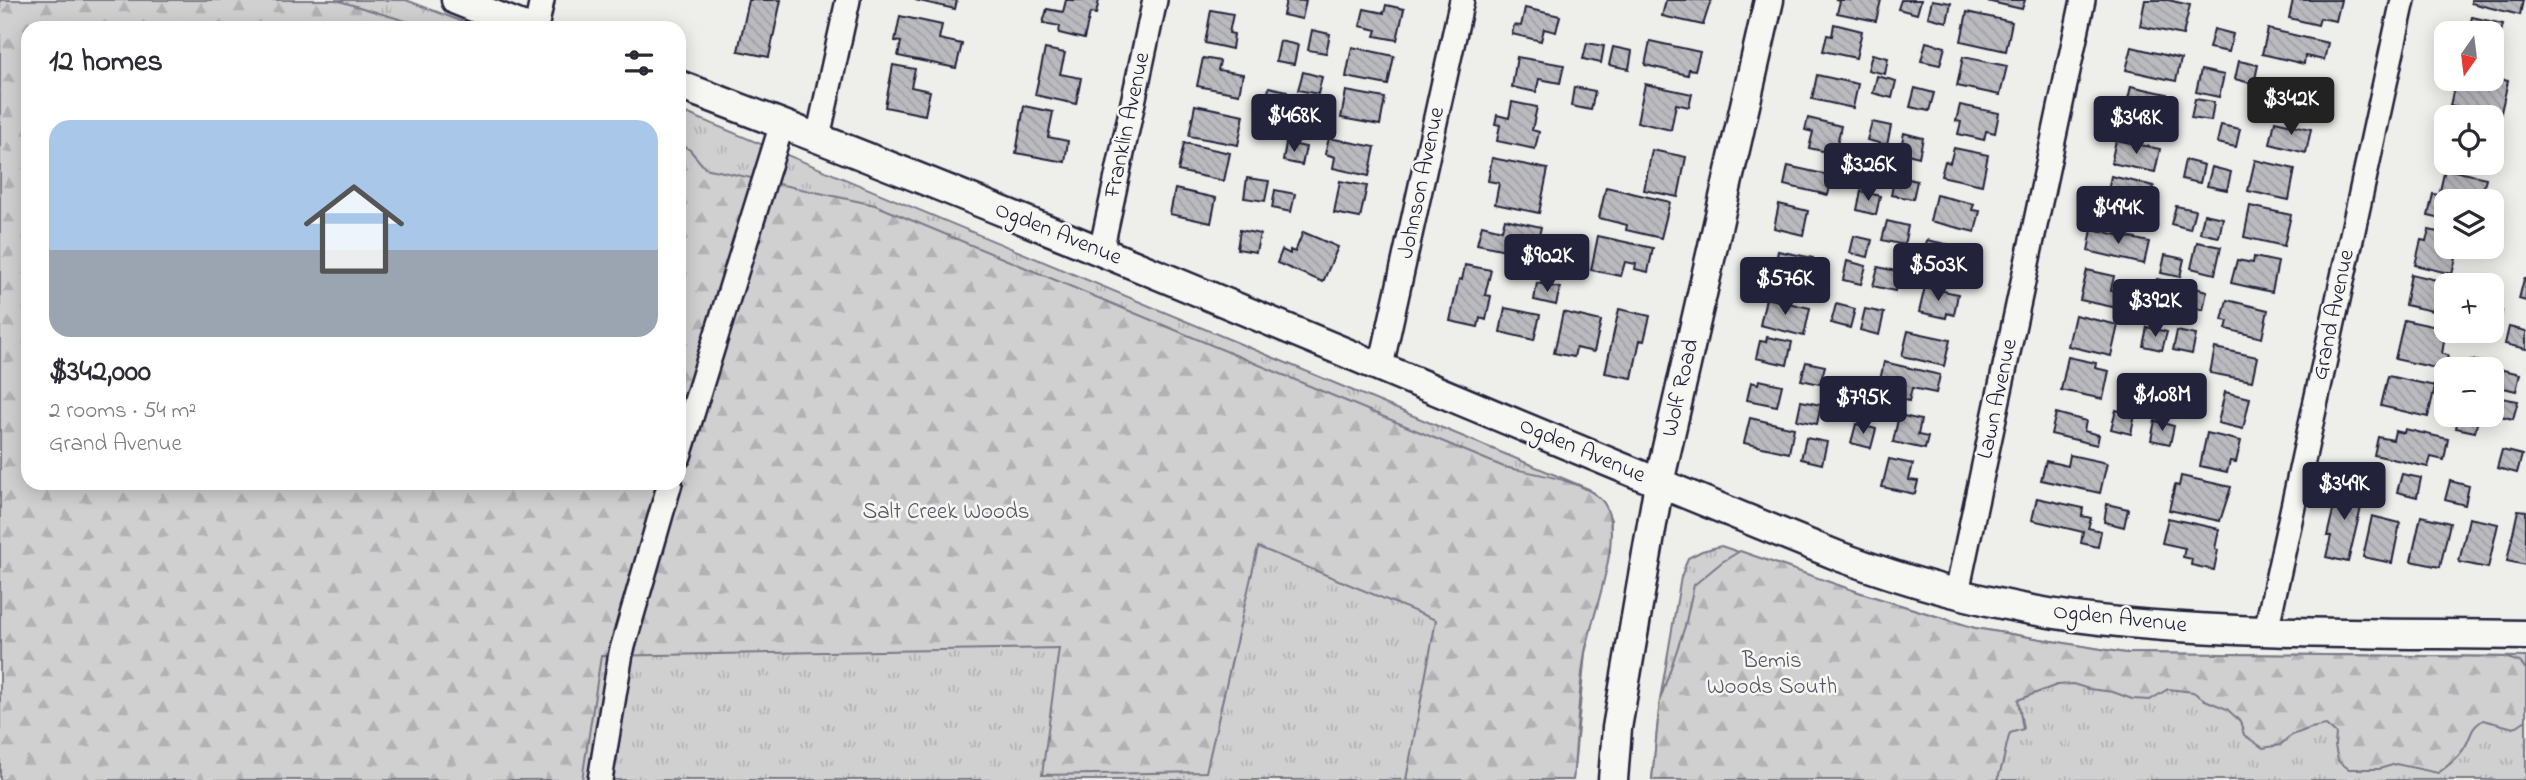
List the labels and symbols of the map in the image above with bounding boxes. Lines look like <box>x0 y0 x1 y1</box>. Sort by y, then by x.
north arrow <box>2434 21 2504 91</box>
street label: Franklin Avenue <box>1096 49 1160 202</box>
pin: $342K <box>2242 78 2340 137</box>
pin: $468K <box>1245 94 1343 154</box>
pin: $348K <box>2087 96 2185 156</box>
street label: Johnson Avenue <box>1390 103 1454 262</box>
pin: $326K <box>1819 144 1917 203</box>
pin: $494K <box>2069 187 2167 246</box>
street label: Ogden Avenue <box>989 193 1127 276</box>
pin: $902K <box>1498 234 1596 294</box>
pin: $503K <box>1889 244 1987 303</box>
street label: Grand Avenue <box>2304 246 2364 383</box>
pin: $576K <box>1736 258 1834 317</box>
pin: $392K <box>2106 280 2204 339</box>
street label: Lawn Avenue <box>1969 335 2027 462</box>
street label: Wolf Road <box>1654 336 1708 440</box>
pin: $1.08M <box>2105 374 2219 433</box>
pin: $795K <box>1814 376 1912 436</box>
street label: Ogden Avenue <box>1513 410 1651 494</box>
pin: $349K <box>2295 462 2393 522</box>
park label: Salt Creek Woods <box>862 496 1030 529</box>
street label: Ogden Avenue <box>2051 596 2189 644</box>
park label: Bemis Woods South <box>1707 645 1837 704</box>

